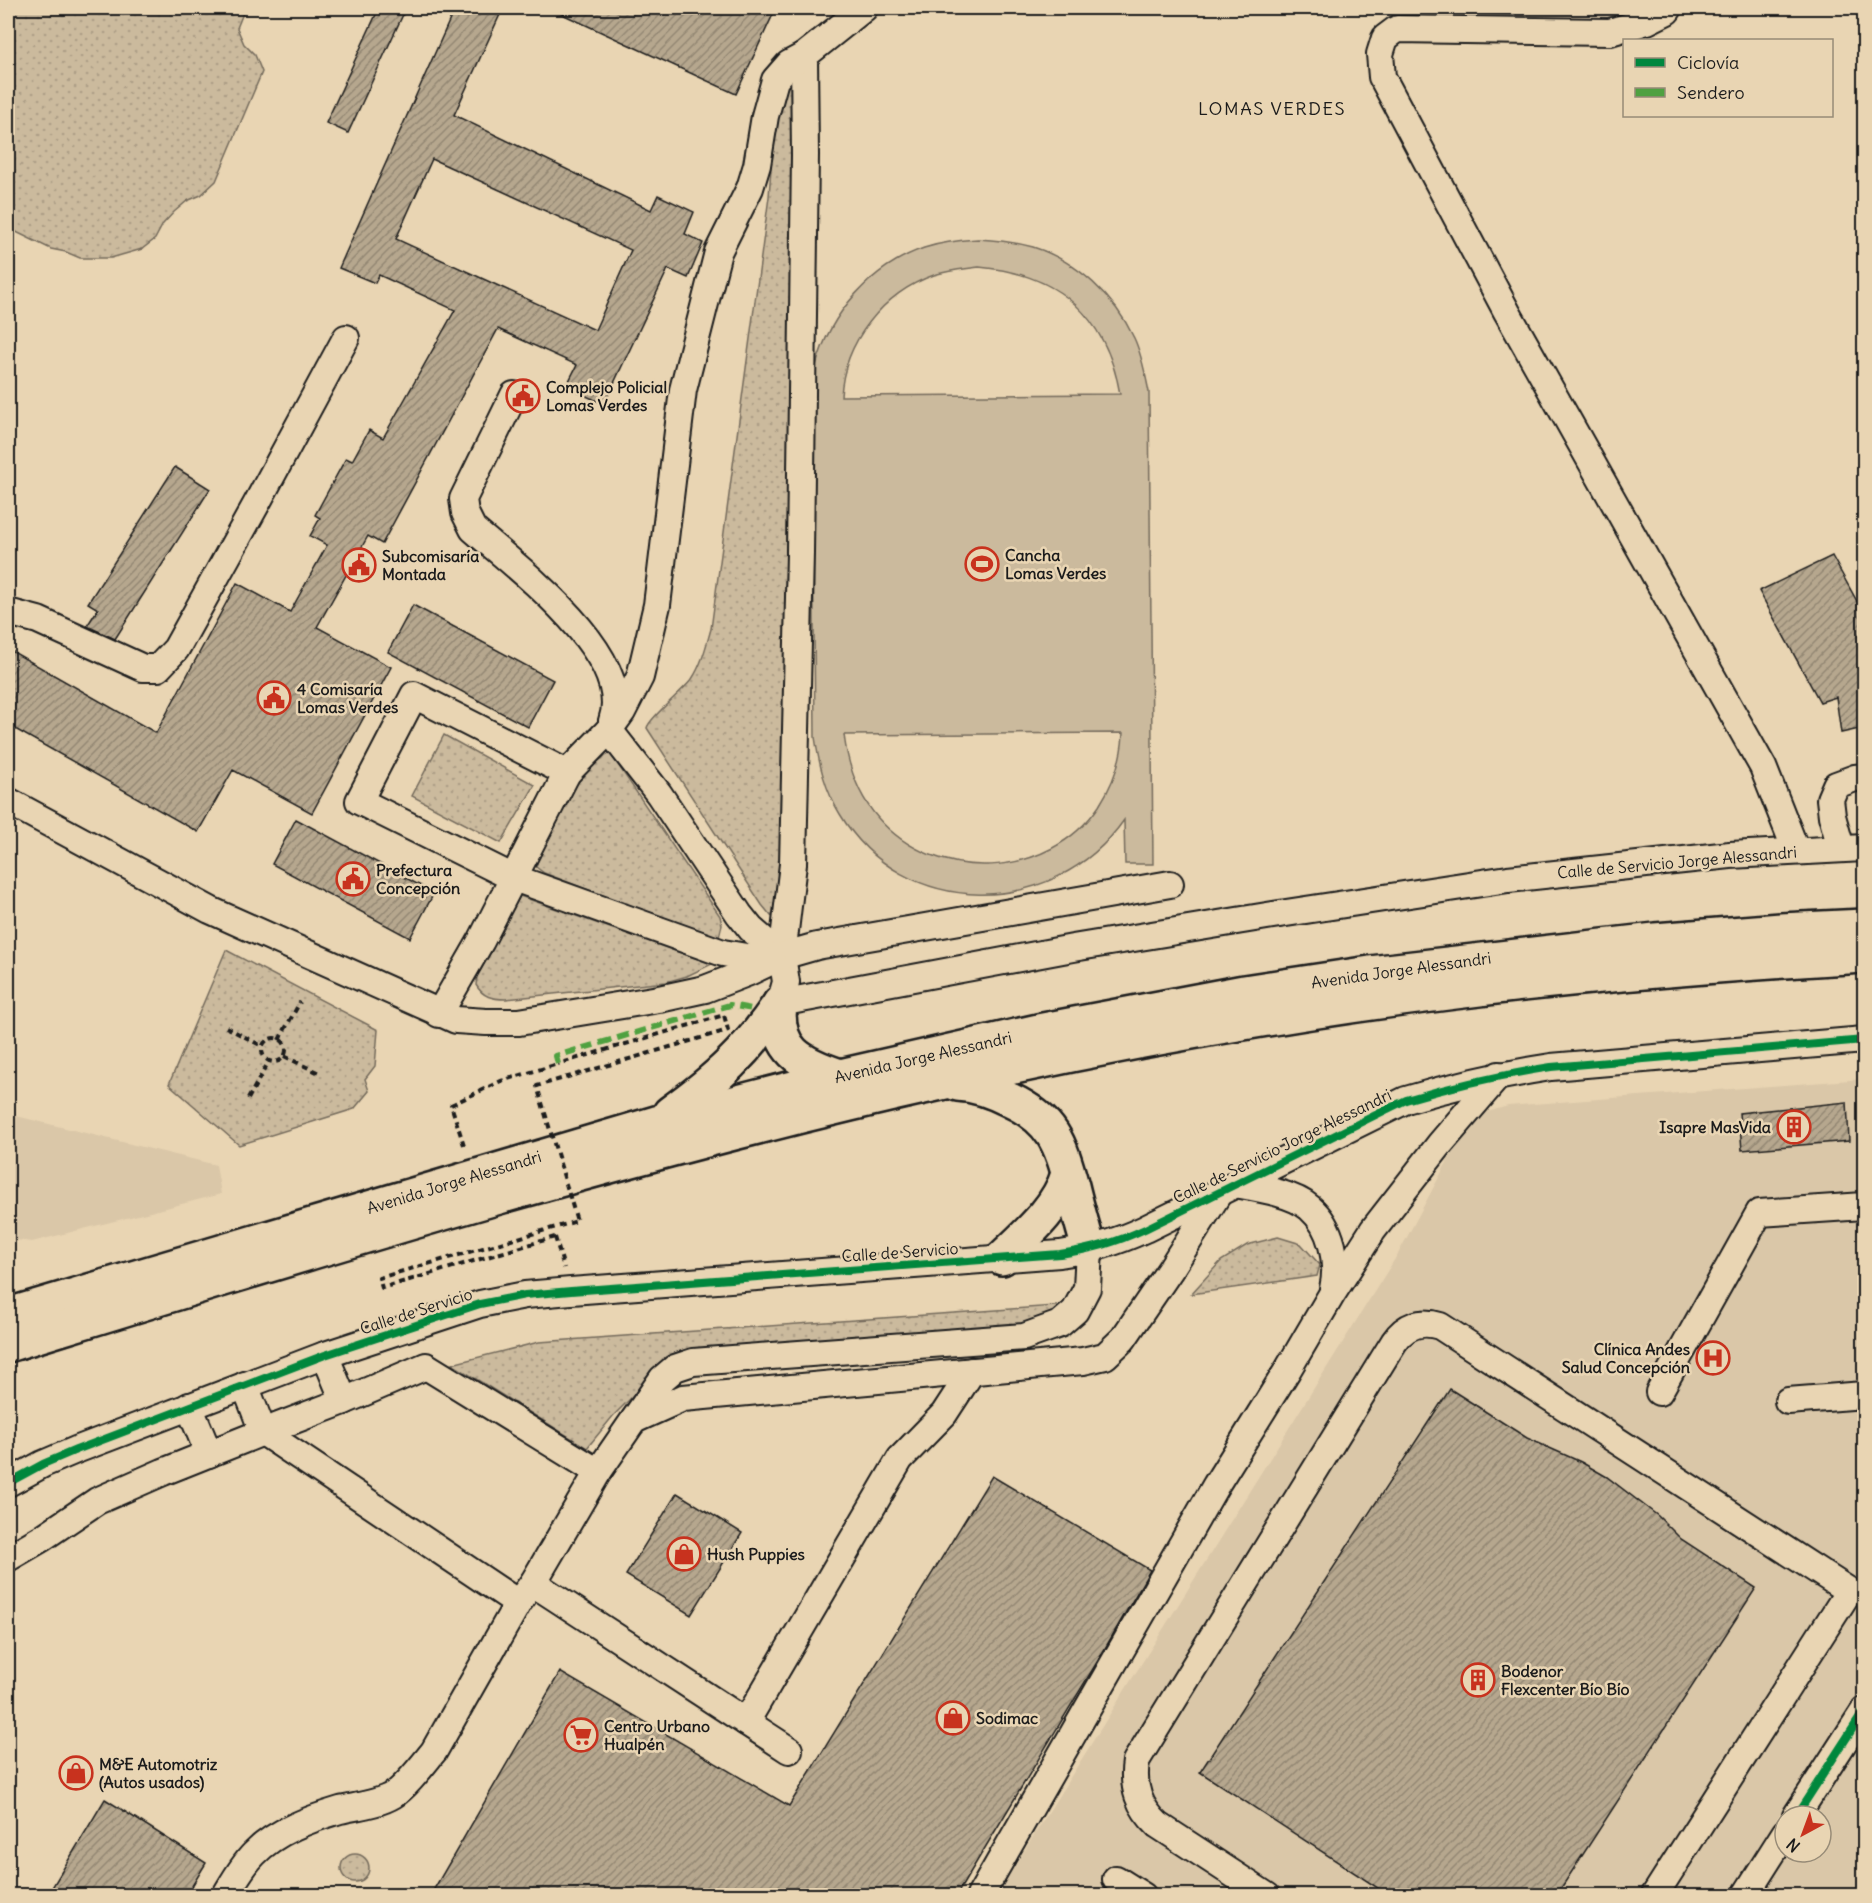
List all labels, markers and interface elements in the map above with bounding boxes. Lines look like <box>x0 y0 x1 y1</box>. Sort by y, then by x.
legend <box>1623 39 1833 117</box>
text: Ciclovía <box>1677 51 1739 74</box>
text: Sendero <box>1677 81 1745 104</box>
district label: LOMAS VERDES <box>1198 97 1346 120</box>
place label: Complejo Policial Lomas Verdes <box>546 377 667 415</box>
public building icon: Complejo Policial Lomas Verdes <box>505 378 541 414</box>
place label: Cancha Lomas Verdes <box>1005 545 1106 583</box>
place label: Subcomisaría Montada <box>382 546 479 584</box>
sports icon: Cancha Lomas Verdes <box>964 546 1000 582</box>
public building icon: Subcomisaría Montada <box>341 547 377 583</box>
place label: 4 Comisaría Lomas Verdes <box>297 679 398 717</box>
public building icon: 4 Comisaría Lomas Verdes <box>256 680 292 716</box>
street label: Calle de Servicio Jorge Alessandri <box>1556 842 1798 882</box>
place label: Prefectura Concepción <box>376 860 460 899</box>
public building icon: Prefectura Concepción <box>335 861 371 897</box>
street label: Avenida Jorge Alessandri <box>1310 947 1492 993</box>
street label: Avenida Jorge Alessandri <box>832 1027 1014 1087</box>
street label: Calle de Servicio Jorge Alessandri <box>1170 1084 1394 1208</box>
building icon: Isapre MasVida <box>1776 1109 1812 1145</box>
place label: Isapre MasVida <box>1659 1117 1771 1138</box>
street label: Avenida Jorge Alessandri <box>364 1146 544 1218</box>
street label: Calle de Servicio <box>841 1238 959 1266</box>
street label: Calle de Servicio <box>357 1283 475 1339</box>
place label: Clínica Andes Salud Concepción <box>1562 1339 1690 1378</box>
hospital icon: Clínica Andes Salud Concepción <box>1695 1340 1731 1376</box>
shop icon: Hush Puppies <box>666 1536 702 1572</box>
place label: Hush Puppies <box>707 1544 805 1565</box>
place label: Bodenor Flexcenter Bío Bío <box>1501 1661 1630 1699</box>
building icon: Bodenor Flexcenter Bío Bío <box>1460 1662 1496 1698</box>
shop icon: Sodimac <box>935 1700 971 1736</box>
place label: Sodimac <box>976 1708 1038 1728</box>
place label: Centro Urbano Hualpén <box>604 1716 710 1755</box>
supermarket icon: Centro Urbano Hualpén <box>563 1717 599 1753</box>
place label: M&E Automotriz (Autos usados) <box>99 1754 218 1793</box>
shop icon: M&E Automotriz (Autos usados) <box>58 1755 94 1791</box>
north arrow <box>1773 1804 1833 1864</box>
text: N <box>1782 1834 1804 1856</box>

